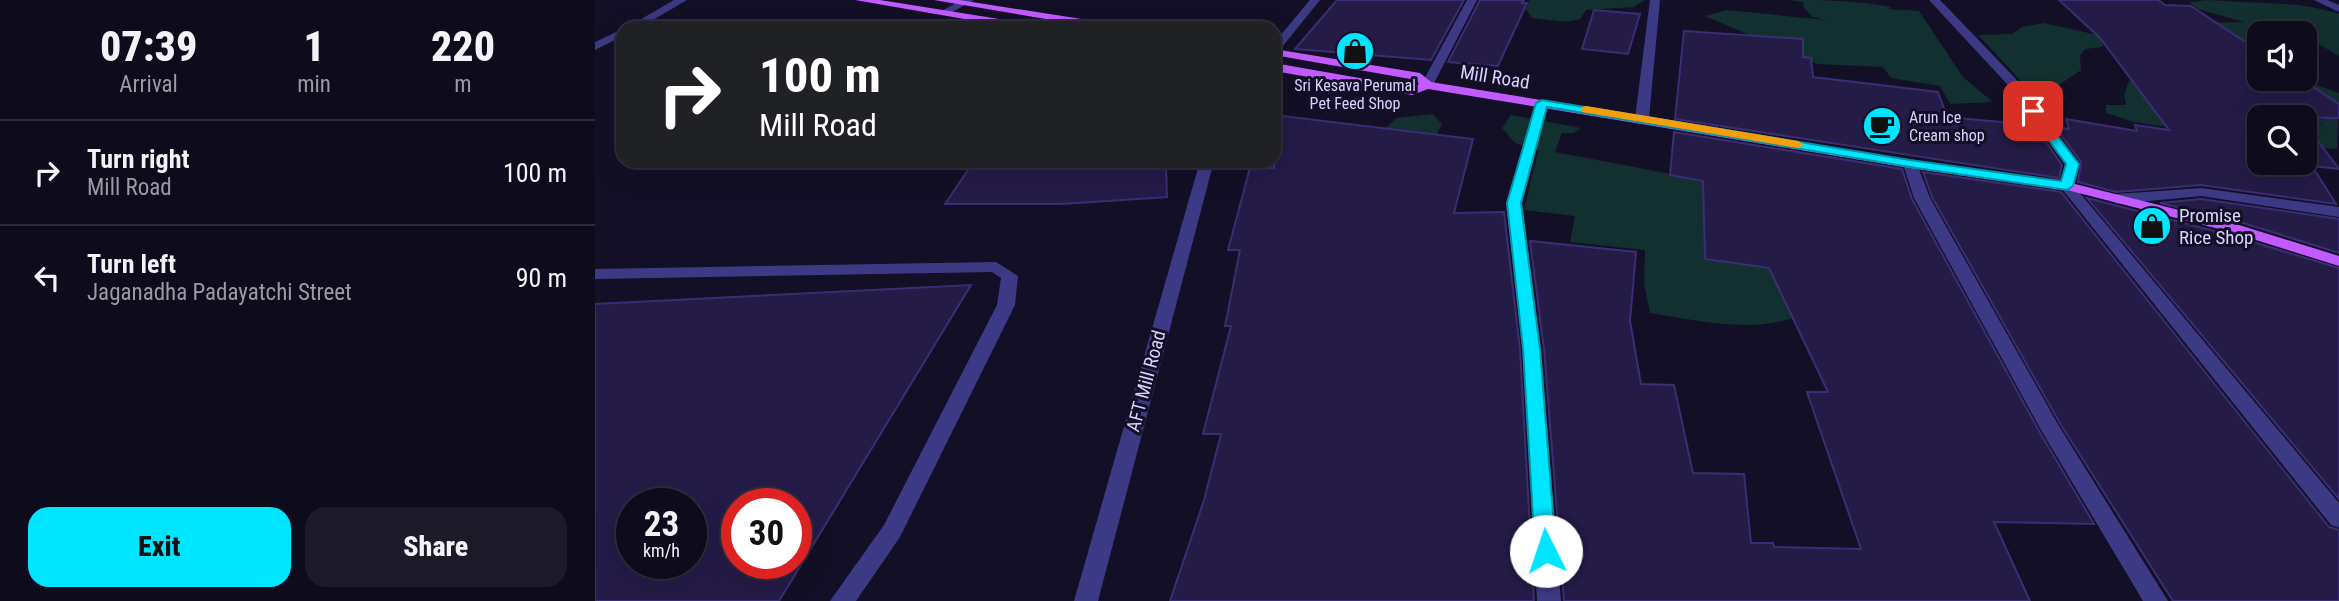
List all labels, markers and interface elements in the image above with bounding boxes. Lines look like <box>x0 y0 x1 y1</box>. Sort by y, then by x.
map controls <box>2247 21 2317 175</box>
button: sound <box>2247 21 2317 91</box>
text: 07:39 <box>100 22 197 71</box>
text: 1 <box>303 22 325 71</box>
text: 220 <box>431 22 495 71</box>
shop icon: Sri Kesava Perumal Pet Feed Shop <box>1334 30 1376 72</box>
text: 100 m <box>759 47 881 104</box>
icon: right <box>644 49 735 140</box>
street label: Mill Road <box>1459 60 1531 94</box>
text: Arrival <box>119 71 178 98</box>
text: min <box>297 71 331 98</box>
text: m <box>454 71 472 98</box>
place label: Sri Kesava Perumal Pet Feed Shop <box>1294 76 1416 113</box>
pin <box>2003 81 2063 141</box>
icon: arrive <box>2014 92 2052 130</box>
cafe icon: Arun Ice Cream shop <box>1861 105 1903 147</box>
button: search <box>2247 105 2317 175</box>
text: Mill Road <box>759 106 877 144</box>
place label: Arun Ice Cream shop <box>1909 108 1985 145</box>
text: Turn right <box>87 144 189 174</box>
icon: right <box>28 154 66 192</box>
text: 100 m <box>503 158 567 188</box>
text: Mill Road <box>87 174 172 201</box>
place label: Promise Rice Shop <box>2179 204 2253 249</box>
shop icon: Promise Rice Shop <box>2131 205 2173 247</box>
text: Turn left <box>87 249 176 279</box>
icon: left <box>28 259 66 297</box>
text: 90 m <box>516 263 567 293</box>
text: Jaganadha Padayatchi Street <box>87 279 352 306</box>
street label: AFT Mill Road <box>1121 328 1171 434</box>
speed limit sign: 30 <box>721 488 812 579</box>
text: 23 <box>644 504 679 545</box>
button: Exit <box>28 507 291 587</box>
button: Share <box>305 507 567 587</box>
position arrow <box>1509 514 1583 588</box>
text: km/h <box>643 540 680 561</box>

